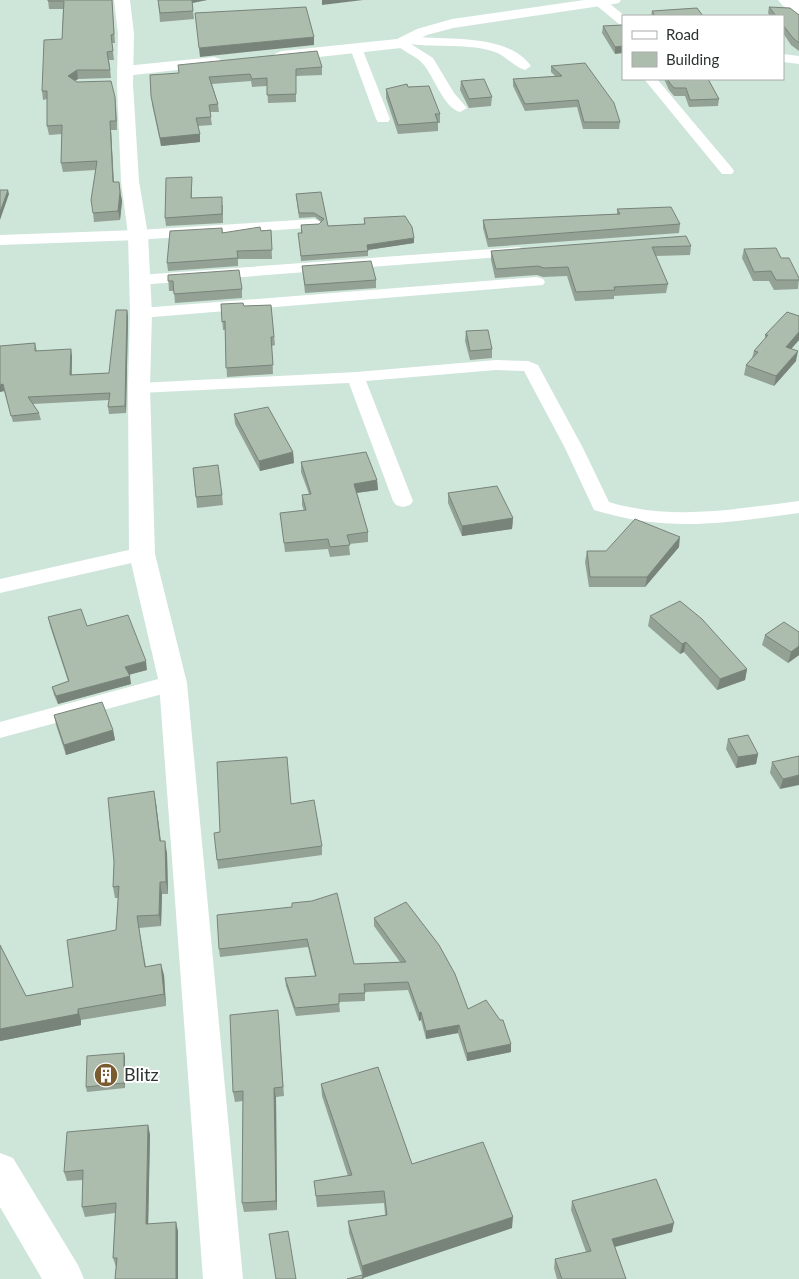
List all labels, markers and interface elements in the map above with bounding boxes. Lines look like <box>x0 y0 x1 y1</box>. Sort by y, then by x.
legend <box>622 15 784 80</box>
text: Road <box>666 25 699 43</box>
text: Building <box>666 50 719 68</box>
building icon: Blitz <box>93 1062 119 1088</box>
place label: Blitz <box>124 1063 159 1085</box>

